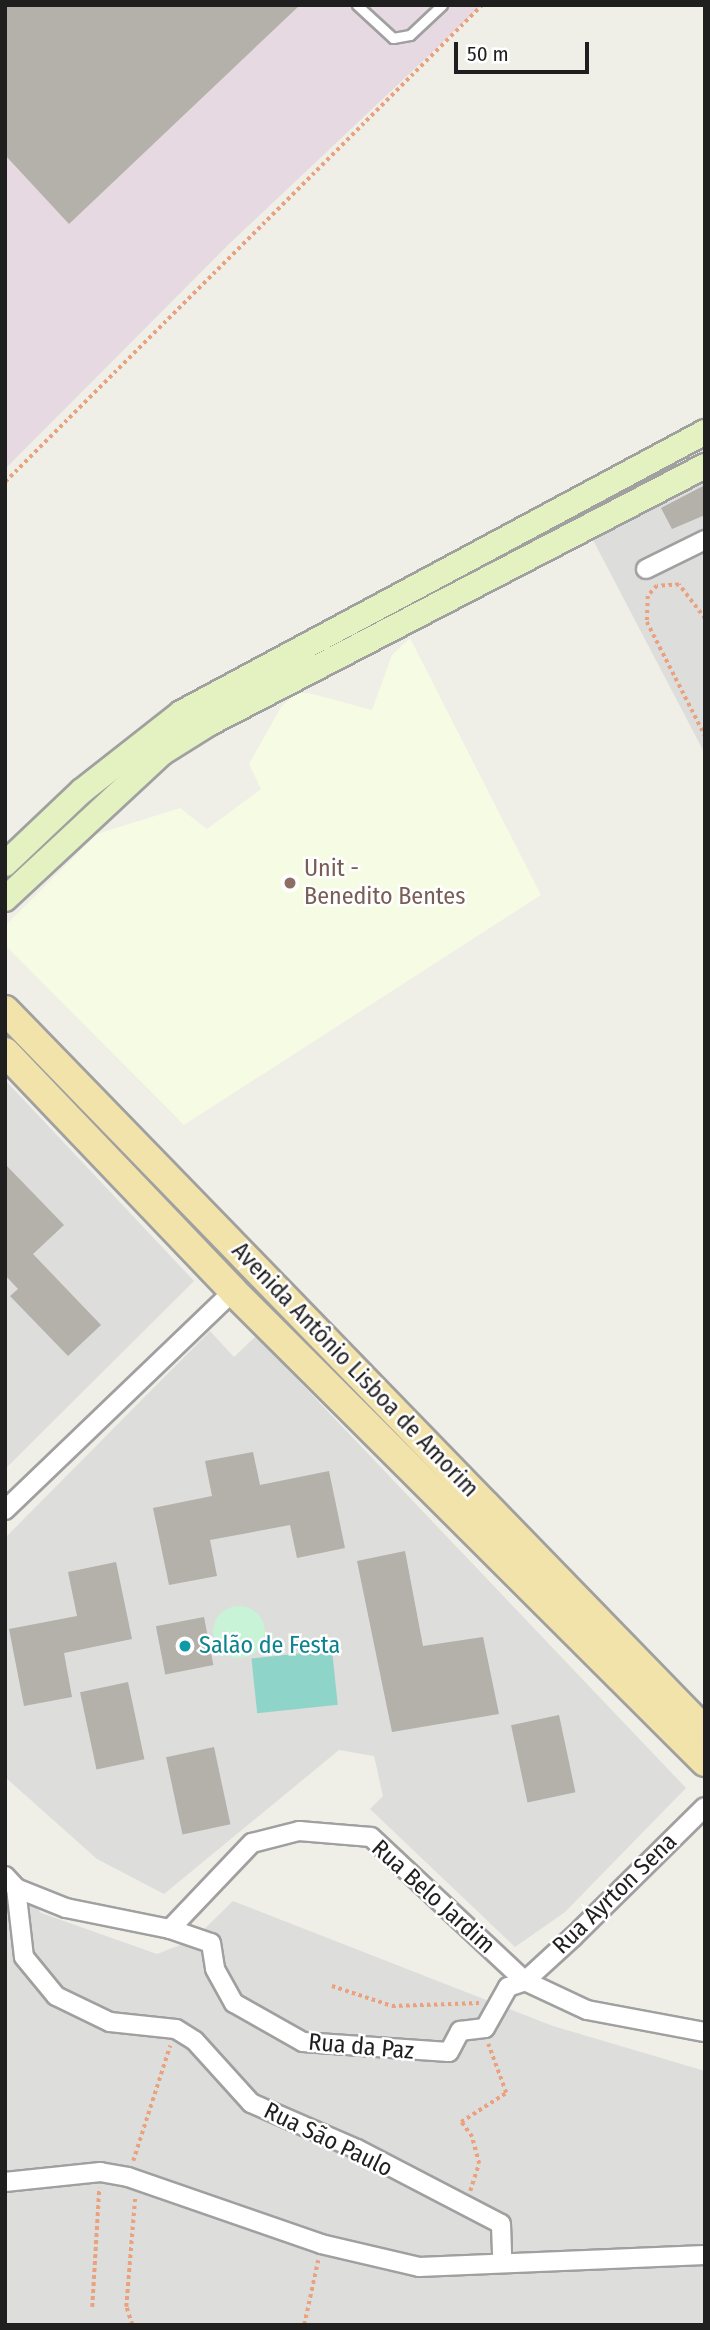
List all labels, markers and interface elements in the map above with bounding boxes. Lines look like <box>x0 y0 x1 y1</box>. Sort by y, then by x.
scale bar <box>458 28 593 72</box>
text: 50 m <box>467 41 509 67</box>
place label: Unit - Benedito Bentes <box>304 855 465 911</box>
marker: Unit - Benedito Bentes <box>282 875 298 891</box>
street label: Avenida Antônio Lisboa de Amorim <box>226 1237 484 1503</box>
place label: Salão de Festa <box>199 1632 340 1660</box>
marker: Salão de Festa <box>177 1638 193 1654</box>
street label: Rua Ayrton Sena <box>547 1828 683 1960</box>
street label: Rua Belo Jardim <box>365 1834 501 1960</box>
street label: Rua da Paz <box>307 2028 415 2066</box>
street label: Rua São Paulo <box>259 2096 397 2184</box>

